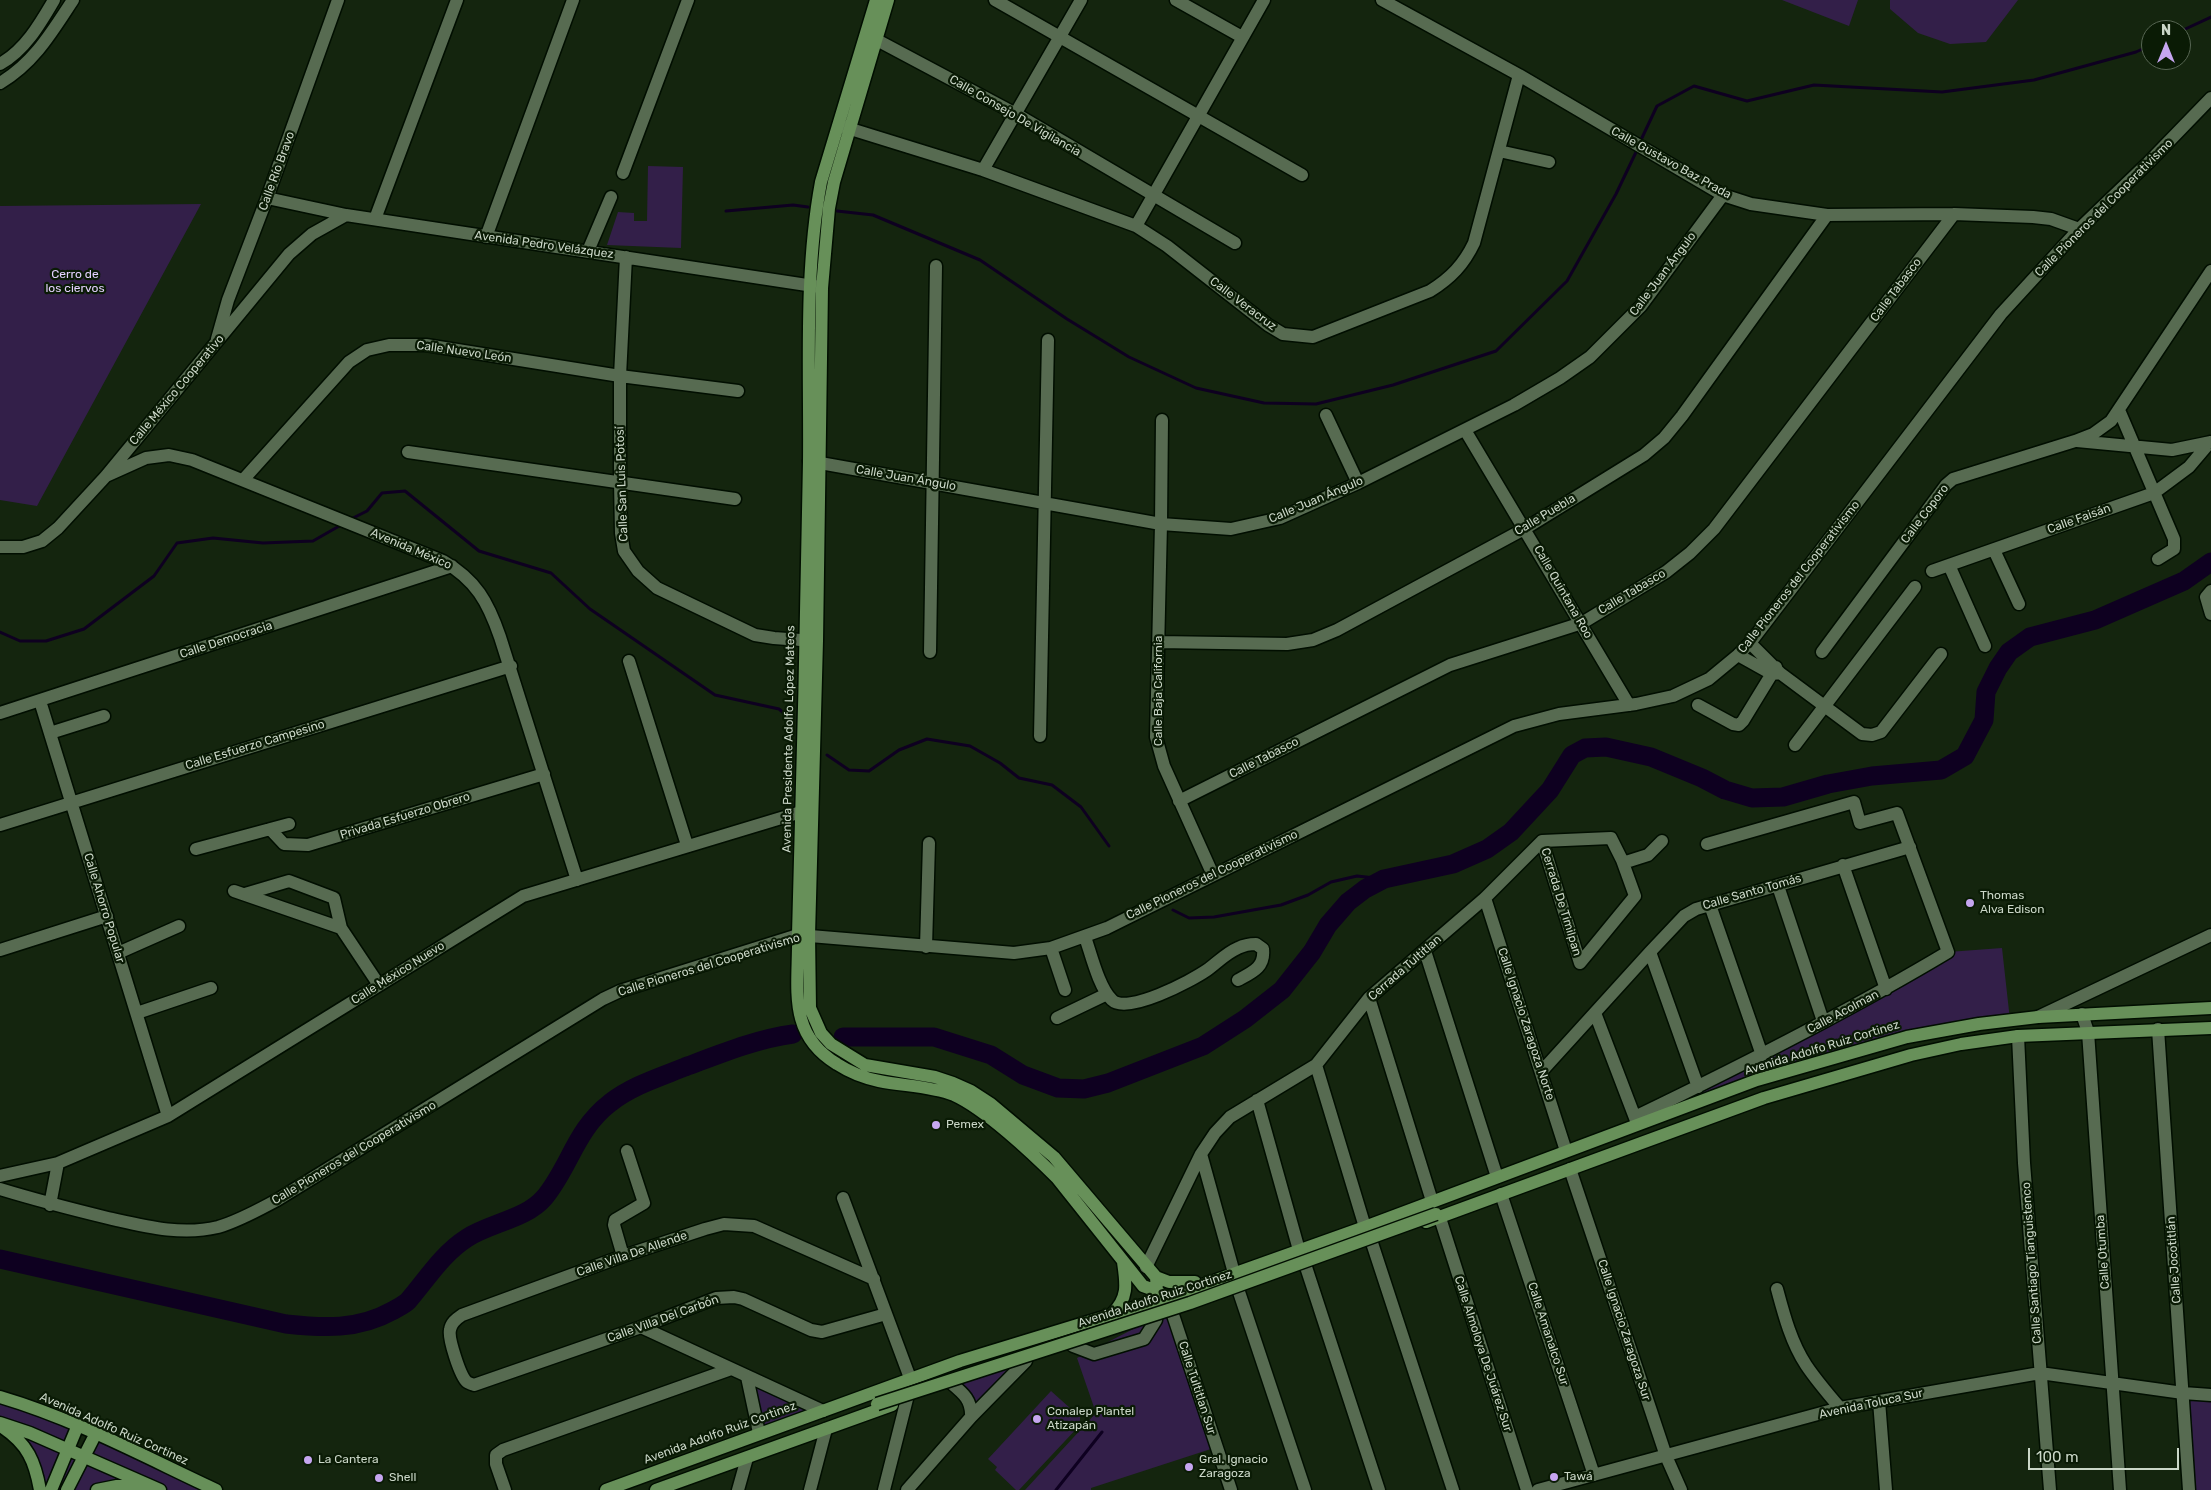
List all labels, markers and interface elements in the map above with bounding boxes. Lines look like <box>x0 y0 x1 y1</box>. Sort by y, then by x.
north arrow <box>2141 20 2191 70</box>
text: N <box>2161 22 2171 39</box>
street label: Calle Consejo De Vigilancia <box>947 72 1083 160</box>
street label: Calle Gustavo Baz Prada <box>1608 124 1734 202</box>
street label: Calle Río Bravo <box>256 130 298 212</box>
street label: Calle Pioneros del Cooperativismo <box>2032 136 2176 280</box>
street label: Avenida Pedro Velázquez <box>474 228 614 262</box>
street label: Calle Juan Ángulo <box>1627 229 1699 319</box>
street label: Calle Tabasco <box>1867 255 1925 325</box>
park label: Cerro de los ciervos <box>45 268 105 296</box>
street label: Calle Veracruz <box>1207 274 1279 334</box>
street label: Calle México Cooperativo <box>127 332 227 448</box>
street label: Calle Nuevo León <box>415 338 513 366</box>
street label: Calle San Luis Potosí <box>613 426 631 542</box>
street label: Calle Juan Ángulo <box>855 462 957 494</box>
street label: Calle Juan Ángulo <box>1267 474 1365 526</box>
street label: Calle Coporo <box>1898 482 1952 546</box>
street label: Calle Puebla <box>1512 491 1578 539</box>
street label: Calle Pioneros del Cooperativismo <box>1735 498 1863 656</box>
street label: Calle Faisán <box>2045 501 2113 537</box>
street label: Avenida México <box>368 525 454 573</box>
street label: Calle Quintana Roo <box>1530 543 1596 641</box>
street label: Calle Tabasco <box>1596 566 1668 618</box>
street label: Calle Democracia <box>178 618 274 662</box>
street label: Avenida Presidente Adolfo López Mateos <box>780 625 798 853</box>
street label: Calle Baja California <box>1152 636 1166 746</box>
street label: Calle Esfuerzo Campesino <box>184 717 326 773</box>
street label: Calle Tabasco <box>1227 734 1301 782</box>
street label: Privada Esfuerzo Obrero <box>338 789 472 843</box>
street label: Calle Pioneros del Cooperativismo <box>1124 827 1300 923</box>
street label: Cerrada De Timilpan <box>1538 846 1584 958</box>
street label: Calle Ahorro Popular <box>80 851 128 965</box>
street label: Calle Santo Tomás <box>1701 871 1803 913</box>
place label: Thomas Alva Edison <box>1980 889 2044 917</box>
marker: Thomas Alva Edison <box>1964 897 1976 909</box>
street label: Calle Pioneros del Cooperativismo <box>616 930 802 1000</box>
street label: Cerrada Tultitlan <box>1365 932 1445 1004</box>
street label: Calle México Nuevo <box>349 938 447 1008</box>
street label: Calle Ignacio Zaragoza Norte <box>1494 946 1558 1102</box>
street label: Calle Acolman <box>1805 987 1881 1037</box>
street label: Avenida Adolfo Ruiz Cortinez <box>1743 1018 1901 1078</box>
street label: Calle Pioneros del Cooperativismo <box>269 1098 439 1208</box>
place label: Pemex <box>946 1118 984 1132</box>
marker: Pemex <box>930 1119 942 1131</box>
street label: Calle Santiago Tianguistenco <box>2019 1182 2045 1344</box>
street label: Calle Otumba <box>2093 1214 2113 1290</box>
street label: Calle Jocotitlán <box>2164 1216 2184 1304</box>
street label: Calle Villa De Allende <box>575 1228 689 1280</box>
street label: Calle Ignacio Zaragoza Sur <box>1594 1258 1654 1402</box>
street label: Avenida Adolfo Ruiz Cortinez <box>1076 1267 1234 1331</box>
street label: Calle Almoloya De Juárez Sur <box>1451 1274 1515 1434</box>
street label: Calle Amanalco Sur <box>1524 1280 1572 1388</box>
street label: Calle Villa Del Carbón <box>605 1292 721 1346</box>
street label: Calle Tultitlan Sur <box>1175 1339 1219 1437</box>
street label: Avenida Toluca Sur <box>1818 1386 1924 1422</box>
street label: Avenida Adolfo Ruiz Cortinez <box>37 1390 191 1468</box>
street label: Avenida Adolfo Ruiz Cortinez <box>642 1399 798 1467</box>
place label: Conalep Plantel Atizapán <box>1047 1405 1134 1433</box>
marker: Conalep Plantel Atizapán <box>1031 1413 1043 1425</box>
scale bar <box>2031 1438 2182 1470</box>
text: 100 m <box>2036 1448 2078 1466</box>
place label: La Cantera <box>318 1453 379 1467</box>
place label: Gral. Ignacio Zaragoza <box>1199 1453 1268 1481</box>
marker: La Cantera <box>302 1454 314 1466</box>
marker: Gral. Ignacio Zaragoza <box>1183 1461 1195 1473</box>
place label: Tawá <box>1564 1470 1593 1484</box>
place label: Shell <box>389 1471 416 1485</box>
marker: Tawá <box>1548 1471 1560 1483</box>
marker: Shell <box>373 1472 385 1484</box>

